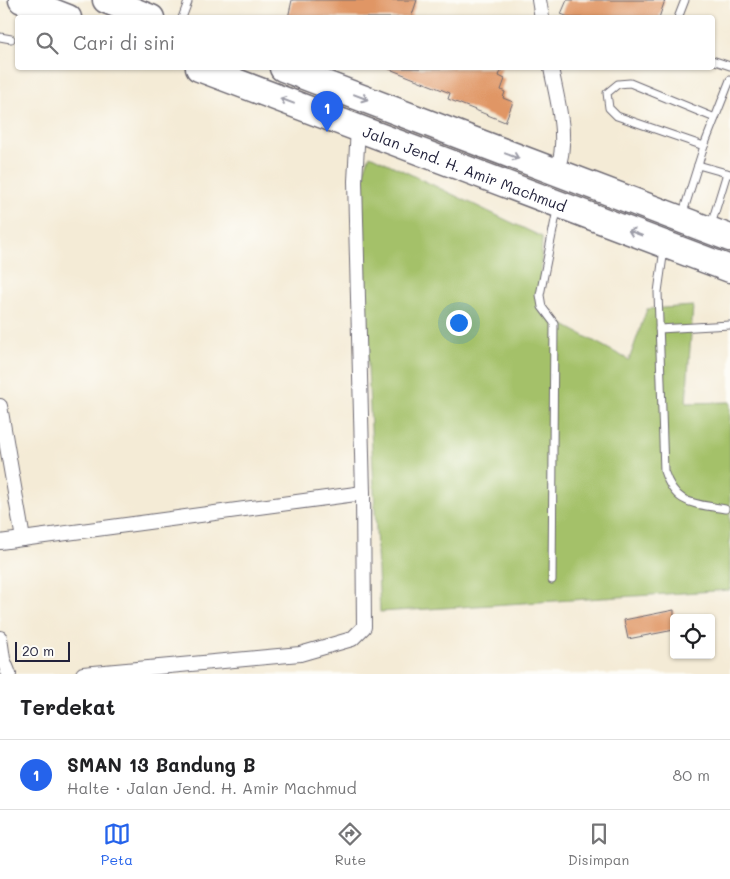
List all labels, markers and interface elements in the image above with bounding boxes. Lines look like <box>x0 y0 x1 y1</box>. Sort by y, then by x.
search box <box>15 15 715 70</box>
icon: search <box>33 29 61 57</box>
text: Cari di sini <box>73 30 175 55</box>
pin: 1 <box>311 91 343 132</box>
one-way arrow <box>353 93 368 103</box>
one-way arrow <box>280 96 295 105</box>
street label: Jalan Jend. H. Amir Machmud <box>360 121 569 216</box>
one-way arrow <box>504 152 520 161</box>
one-way arrow <box>628 228 643 237</box>
your location <box>446 310 472 336</box>
map controls <box>670 614 715 659</box>
button: locate <box>670 614 715 659</box>
scale bar <box>15 639 70 662</box>
text: 20 m <box>22 641 54 660</box>
text: Terdekat <box>20 693 115 720</box>
text: SMAN 13 Bandung B <box>67 752 256 777</box>
text: 1 <box>32 764 40 785</box>
text: 80 m <box>673 764 710 785</box>
text: Halte · Jalan Jend. H. Amir Machmud <box>67 777 357 798</box>
tab: Peta <box>101 820 133 869</box>
tab: Rute <box>335 820 366 869</box>
tab: Disimpan <box>568 820 629 869</box>

